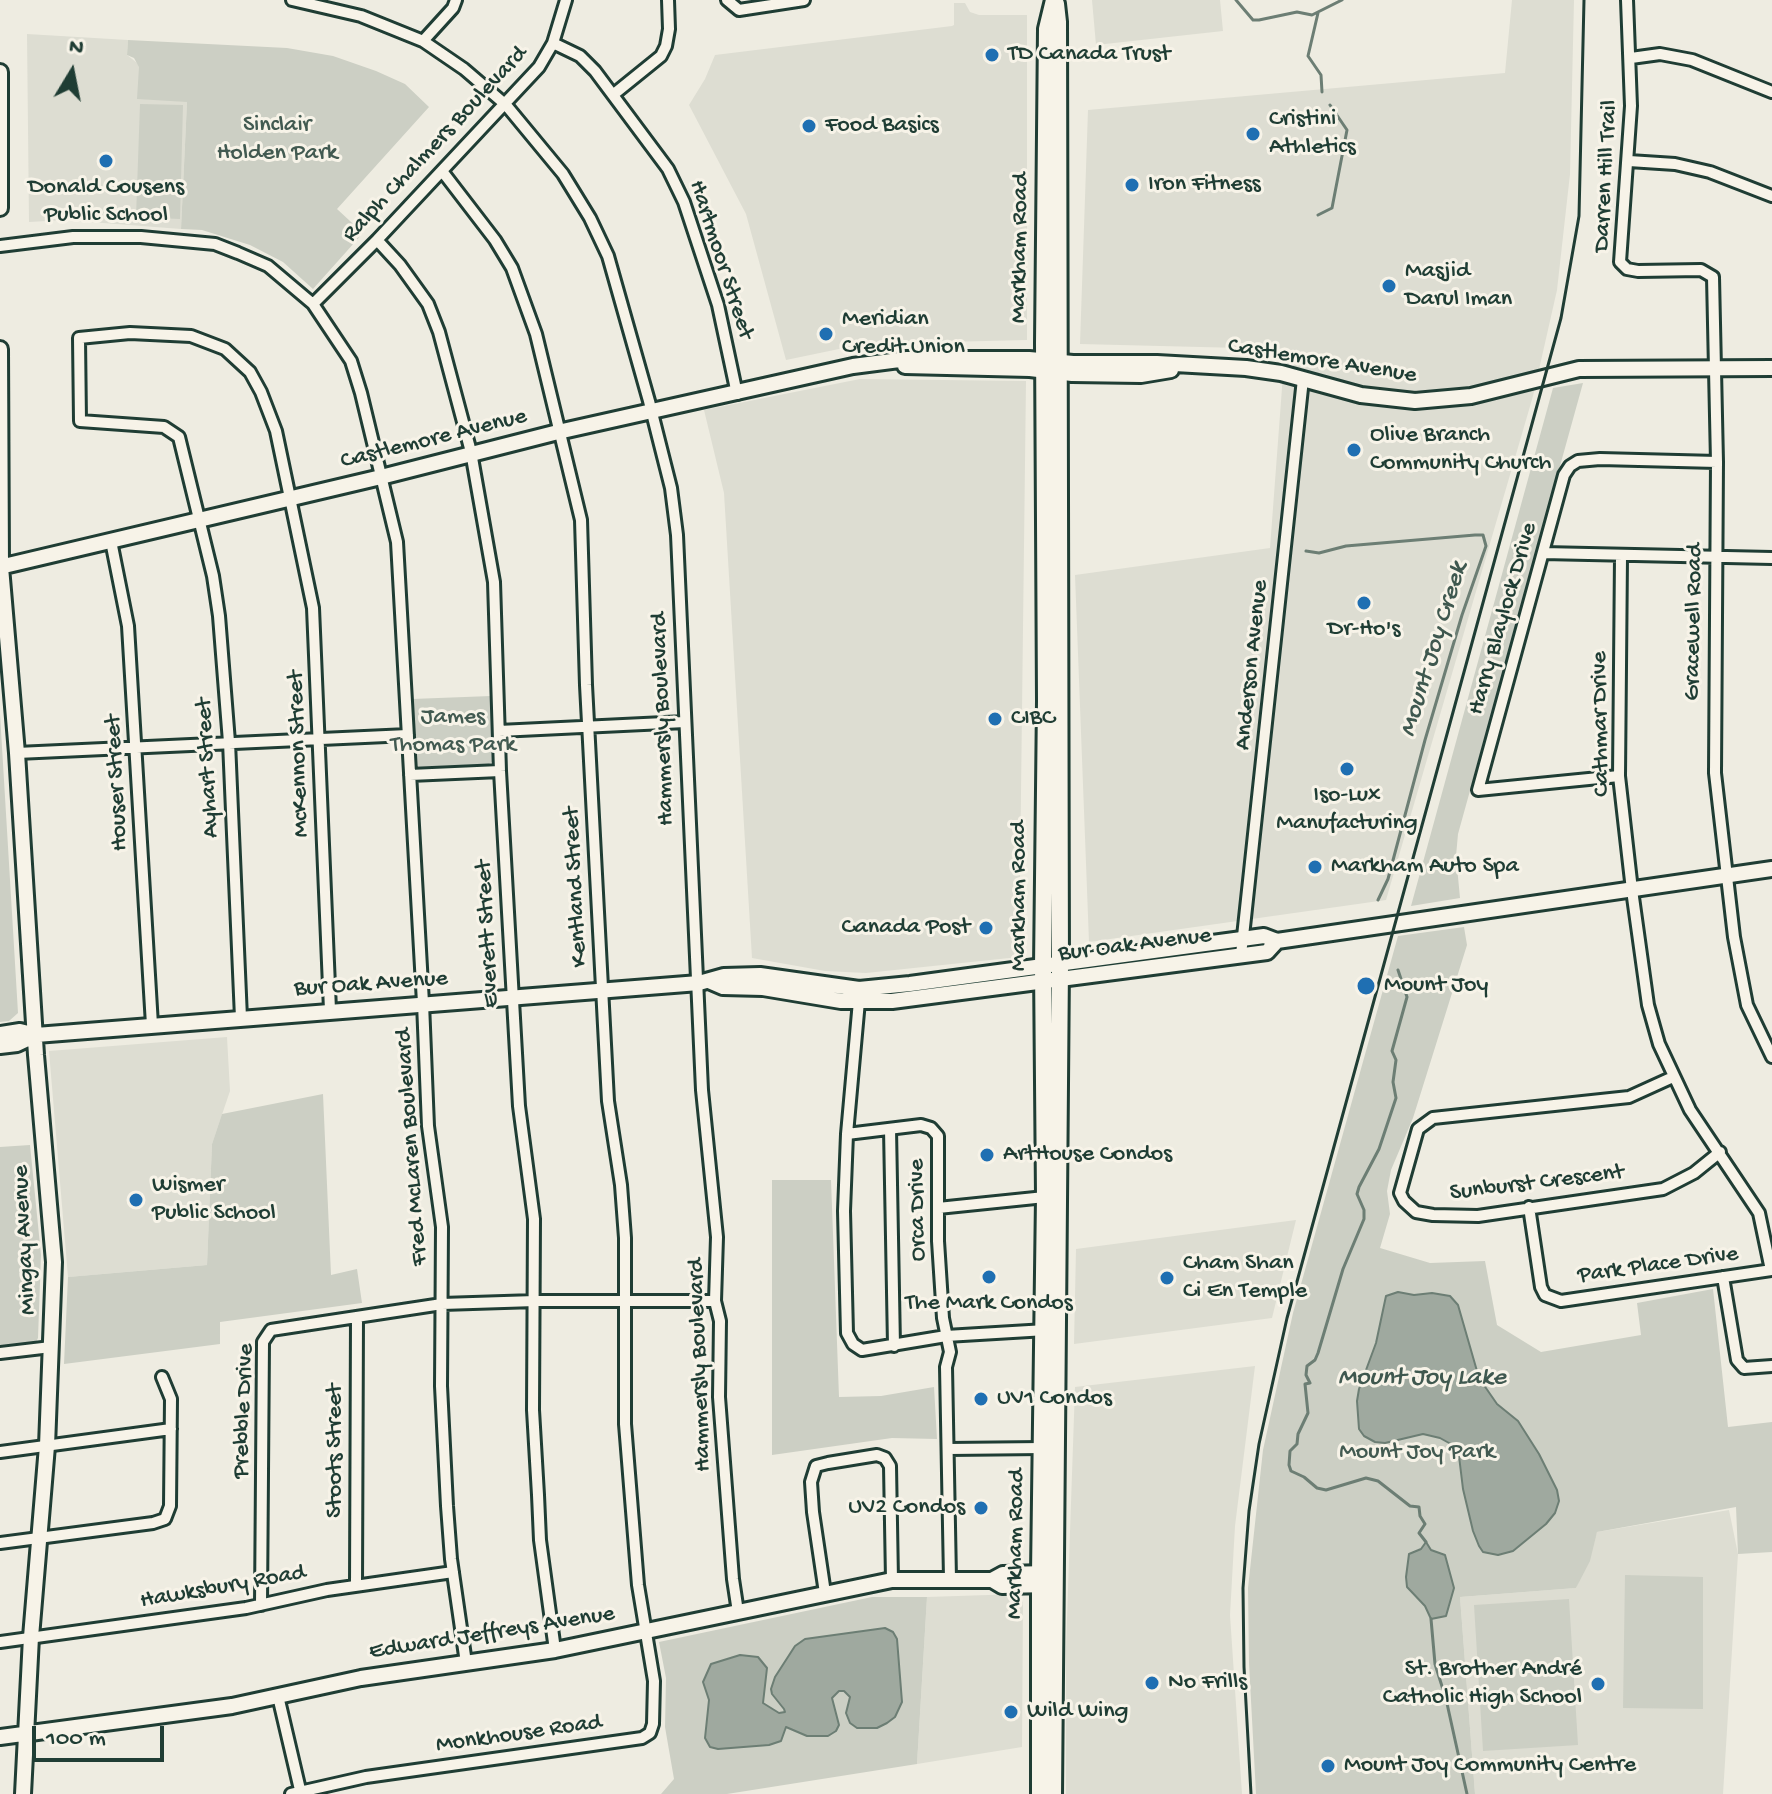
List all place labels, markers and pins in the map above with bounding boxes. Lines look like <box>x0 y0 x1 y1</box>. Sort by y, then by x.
place label: TD Canada Trust <box>1008 41 1170 69</box>
marker: TD Canada Trust <box>983 46 1001 64</box>
place label: Cristini Athletics <box>1269 106 1356 162</box>
place label: Food Basics <box>825 112 939 140</box>
marker: Food Basics <box>800 117 818 135</box>
marker: Cristini Athletics <box>1244 125 1262 143</box>
marker: Donald Cousens Public School <box>97 152 115 170</box>
place label: Iron Fitness <box>1148 171 1261 199</box>
place label: Donald Cousens Public School <box>28 174 184 230</box>
marker: Iron Fitness <box>1123 176 1141 194</box>
place label: Masjid Darul Iman <box>1405 258 1512 314</box>
marker: Masjid Darul Iman <box>1380 277 1398 295</box>
place label: Meridian Credit Union <box>842 306 965 362</box>
marker: Meridian Credit Union <box>817 325 835 343</box>
place label: Olive Branch Community Church <box>1370 422 1551 478</box>
marker: Olive Branch Community Church <box>1345 441 1363 459</box>
marker: Dr-Ho's <box>1355 594 1373 612</box>
place label: Dr-Ho's <box>1328 616 1400 644</box>
place label: CIBC <box>1011 705 1055 733</box>
marker: CIBC <box>986 710 1004 728</box>
marker: Iso-Lux Manufacturing <box>1338 760 1356 778</box>
place label: Iso-Lux Manufacturing <box>1276 782 1418 838</box>
place label: Markham Auto Spa <box>1331 853 1519 881</box>
marker: Markham Auto Spa <box>1306 858 1324 876</box>
place label: Canada Post <box>842 914 970 942</box>
marker: Canada Post <box>977 919 995 937</box>
place label: Mount Joy <box>1384 972 1488 1000</box>
marker: Mount Joy <box>1355 975 1377 997</box>
place label: ArtHouse Condos <box>1003 1141 1172 1169</box>
marker: ArtHouse Condos <box>978 1146 996 1164</box>
place label: Wismer Public School <box>152 1172 276 1228</box>
marker: Wismer Public School <box>127 1191 145 1209</box>
place label: Cham Shan Ci En Temple <box>1183 1250 1307 1306</box>
marker: The Mark Condos <box>980 1268 998 1286</box>
marker: Cham Shan Ci En Temple <box>1158 1269 1176 1287</box>
place label: The Mark Condos <box>905 1290 1073 1318</box>
place label: UV1 Condos <box>997 1385 1112 1413</box>
marker: UV1 Condos <box>972 1390 990 1408</box>
place label: UV2 Condos <box>848 1494 965 1522</box>
marker: UV2 Condos <box>972 1499 990 1517</box>
place label: St. Brother André Catholic High School <box>1383 1656 1582 1712</box>
place label: No Frills <box>1168 1669 1247 1697</box>
marker: No Frills <box>1143 1674 1161 1692</box>
marker: St. Brother André Catholic High School <box>1589 1675 1607 1693</box>
place label: Wild Wing <box>1027 1698 1128 1726</box>
marker: Wild Wing <box>1002 1703 1020 1721</box>
place label: Mount Joy Community Centre <box>1344 1752 1636 1780</box>
marker: Mount Joy Community Centre <box>1319 1757 1337 1775</box>

